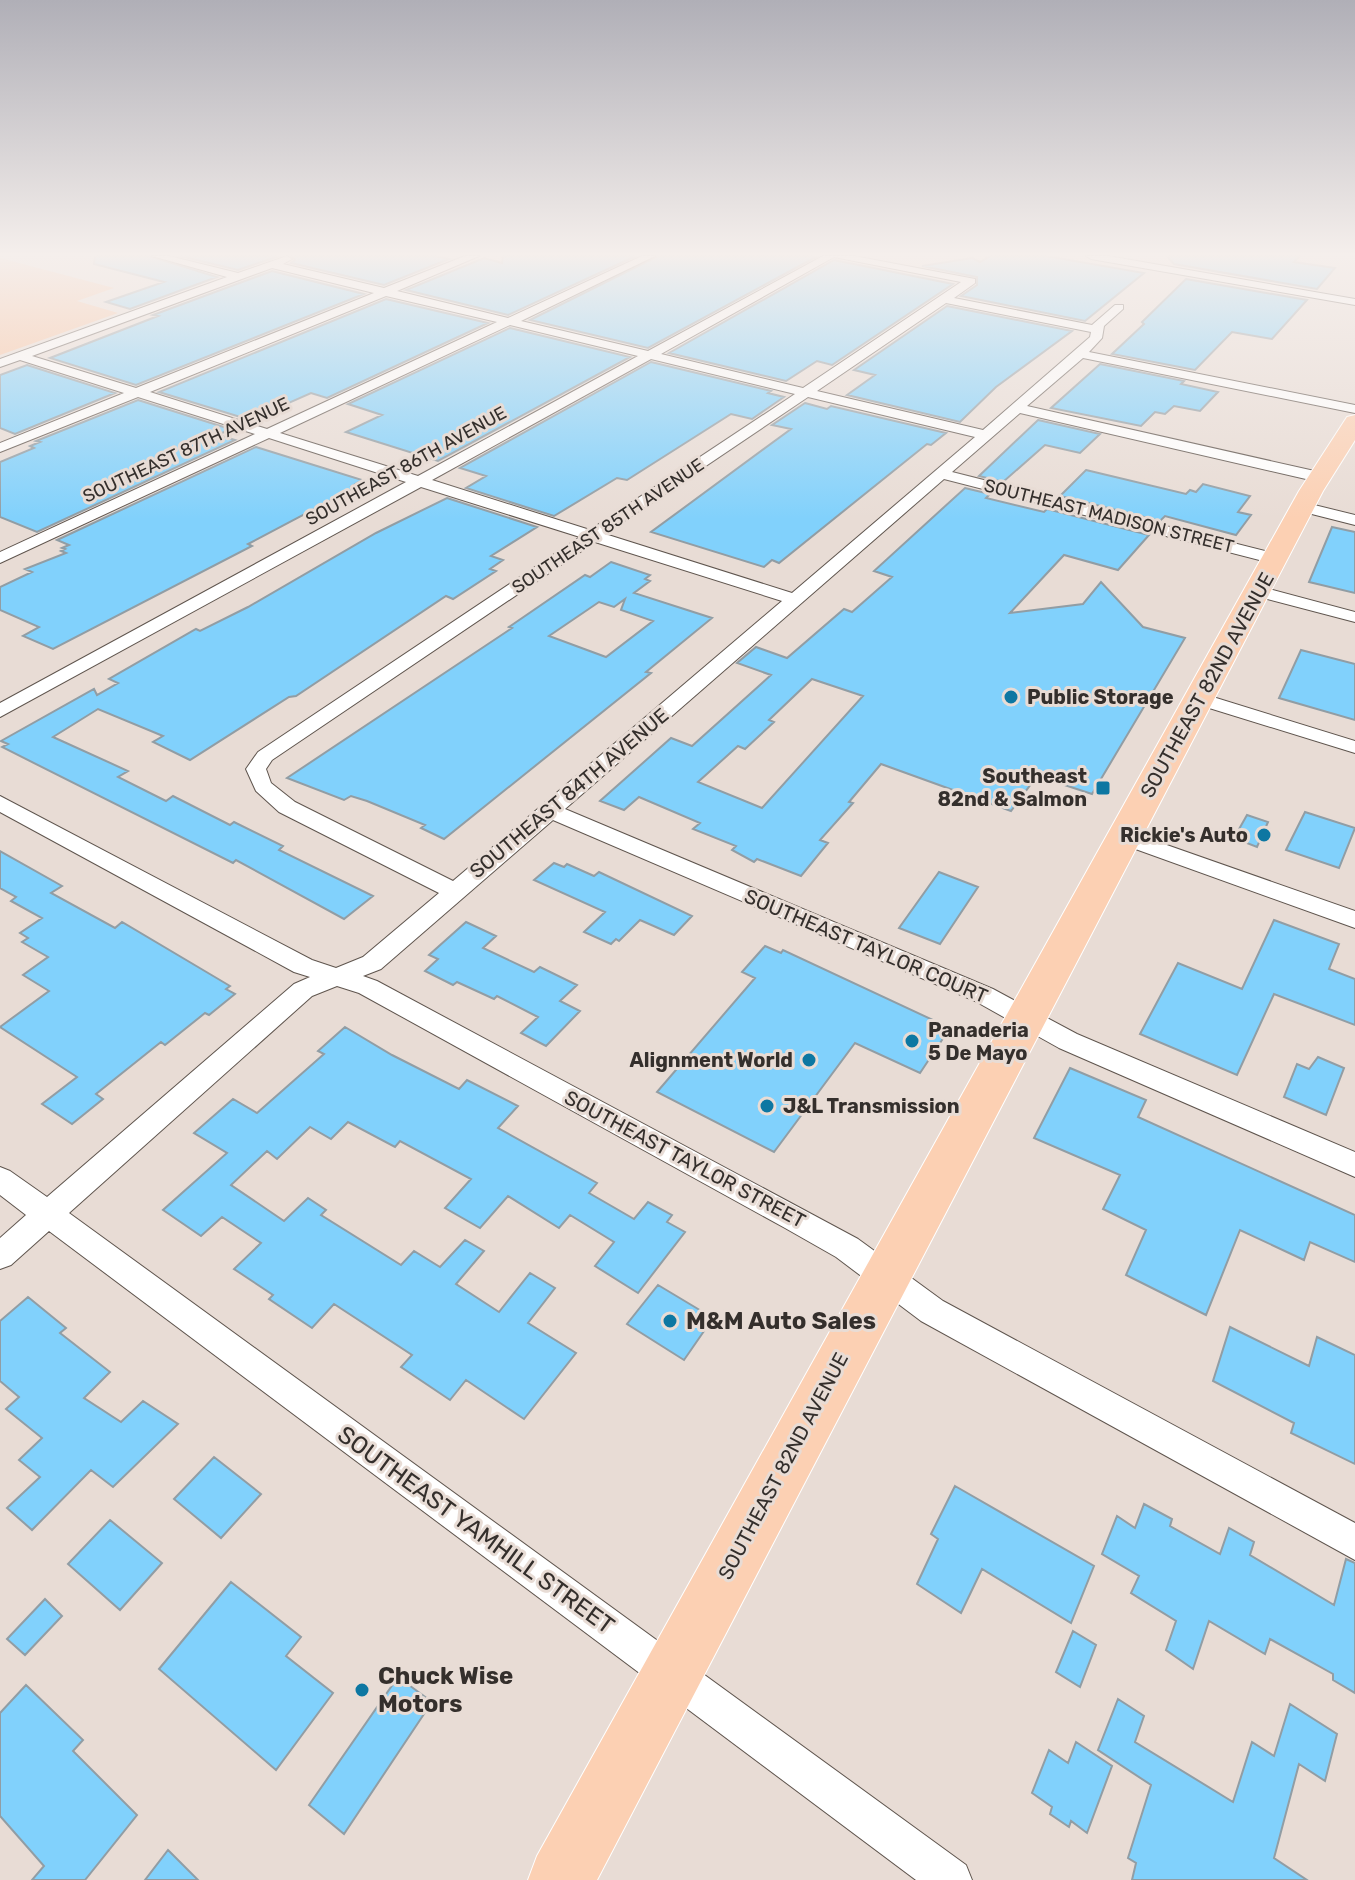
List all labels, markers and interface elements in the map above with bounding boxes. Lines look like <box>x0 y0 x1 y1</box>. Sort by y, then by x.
street label: SOUTHEAST 87TH AVENUE <box>79 392 293 508</box>
street label: SOUTHEAST 86TH AVENUE <box>302 402 510 530</box>
street label: SOUTHEAST 85TH AVENUE <box>508 453 708 599</box>
street label: SOUTHEAST MADISON STREET <box>982 474 1236 558</box>
street label: SOUTHEAST 82ND AVENUE <box>1135 568 1279 802</box>
place label: Public Storage <box>1027 685 1174 709</box>
marker: Public Storage <box>1002 688 1020 706</box>
street label: SOUTHEAST 84TH AVENUE <box>465 703 673 883</box>
place label: Southeast 82nd & Salmon <box>937 764 1087 811</box>
marker: Southeast 82nd & Salmon <box>1094 779 1112 797</box>
place label: Rickie's Auto <box>1120 823 1248 847</box>
marker: Rickie's Auto <box>1255 826 1273 844</box>
street label: SOUTHEAST TAYLOR COURT <box>741 884 992 1008</box>
place label: Panaderia 5 De Mayo <box>928 1018 1029 1065</box>
marker: Panaderia 5 De Mayo <box>903 1032 921 1050</box>
place label: Alignment World <box>629 1048 793 1072</box>
marker: Alignment World <box>800 1051 818 1069</box>
street label: SOUTHEAST TAYLOR STREET <box>560 1085 810 1233</box>
place label: J&L Transmission <box>783 1094 960 1118</box>
marker: J&L Transmission <box>758 1097 776 1115</box>
place label: M&M Auto Sales <box>686 1307 876 1335</box>
marker: M&M Auto Sales <box>661 1312 679 1330</box>
street label: SOUTHEAST 82ND AVENUE <box>713 1348 853 1584</box>
street label: SOUTHEAST YAMHILL STREET <box>332 1420 620 1640</box>
place label: Chuck Wise Motors <box>378 1662 513 1718</box>
marker: Chuck Wise Motors <box>353 1681 371 1699</box>

